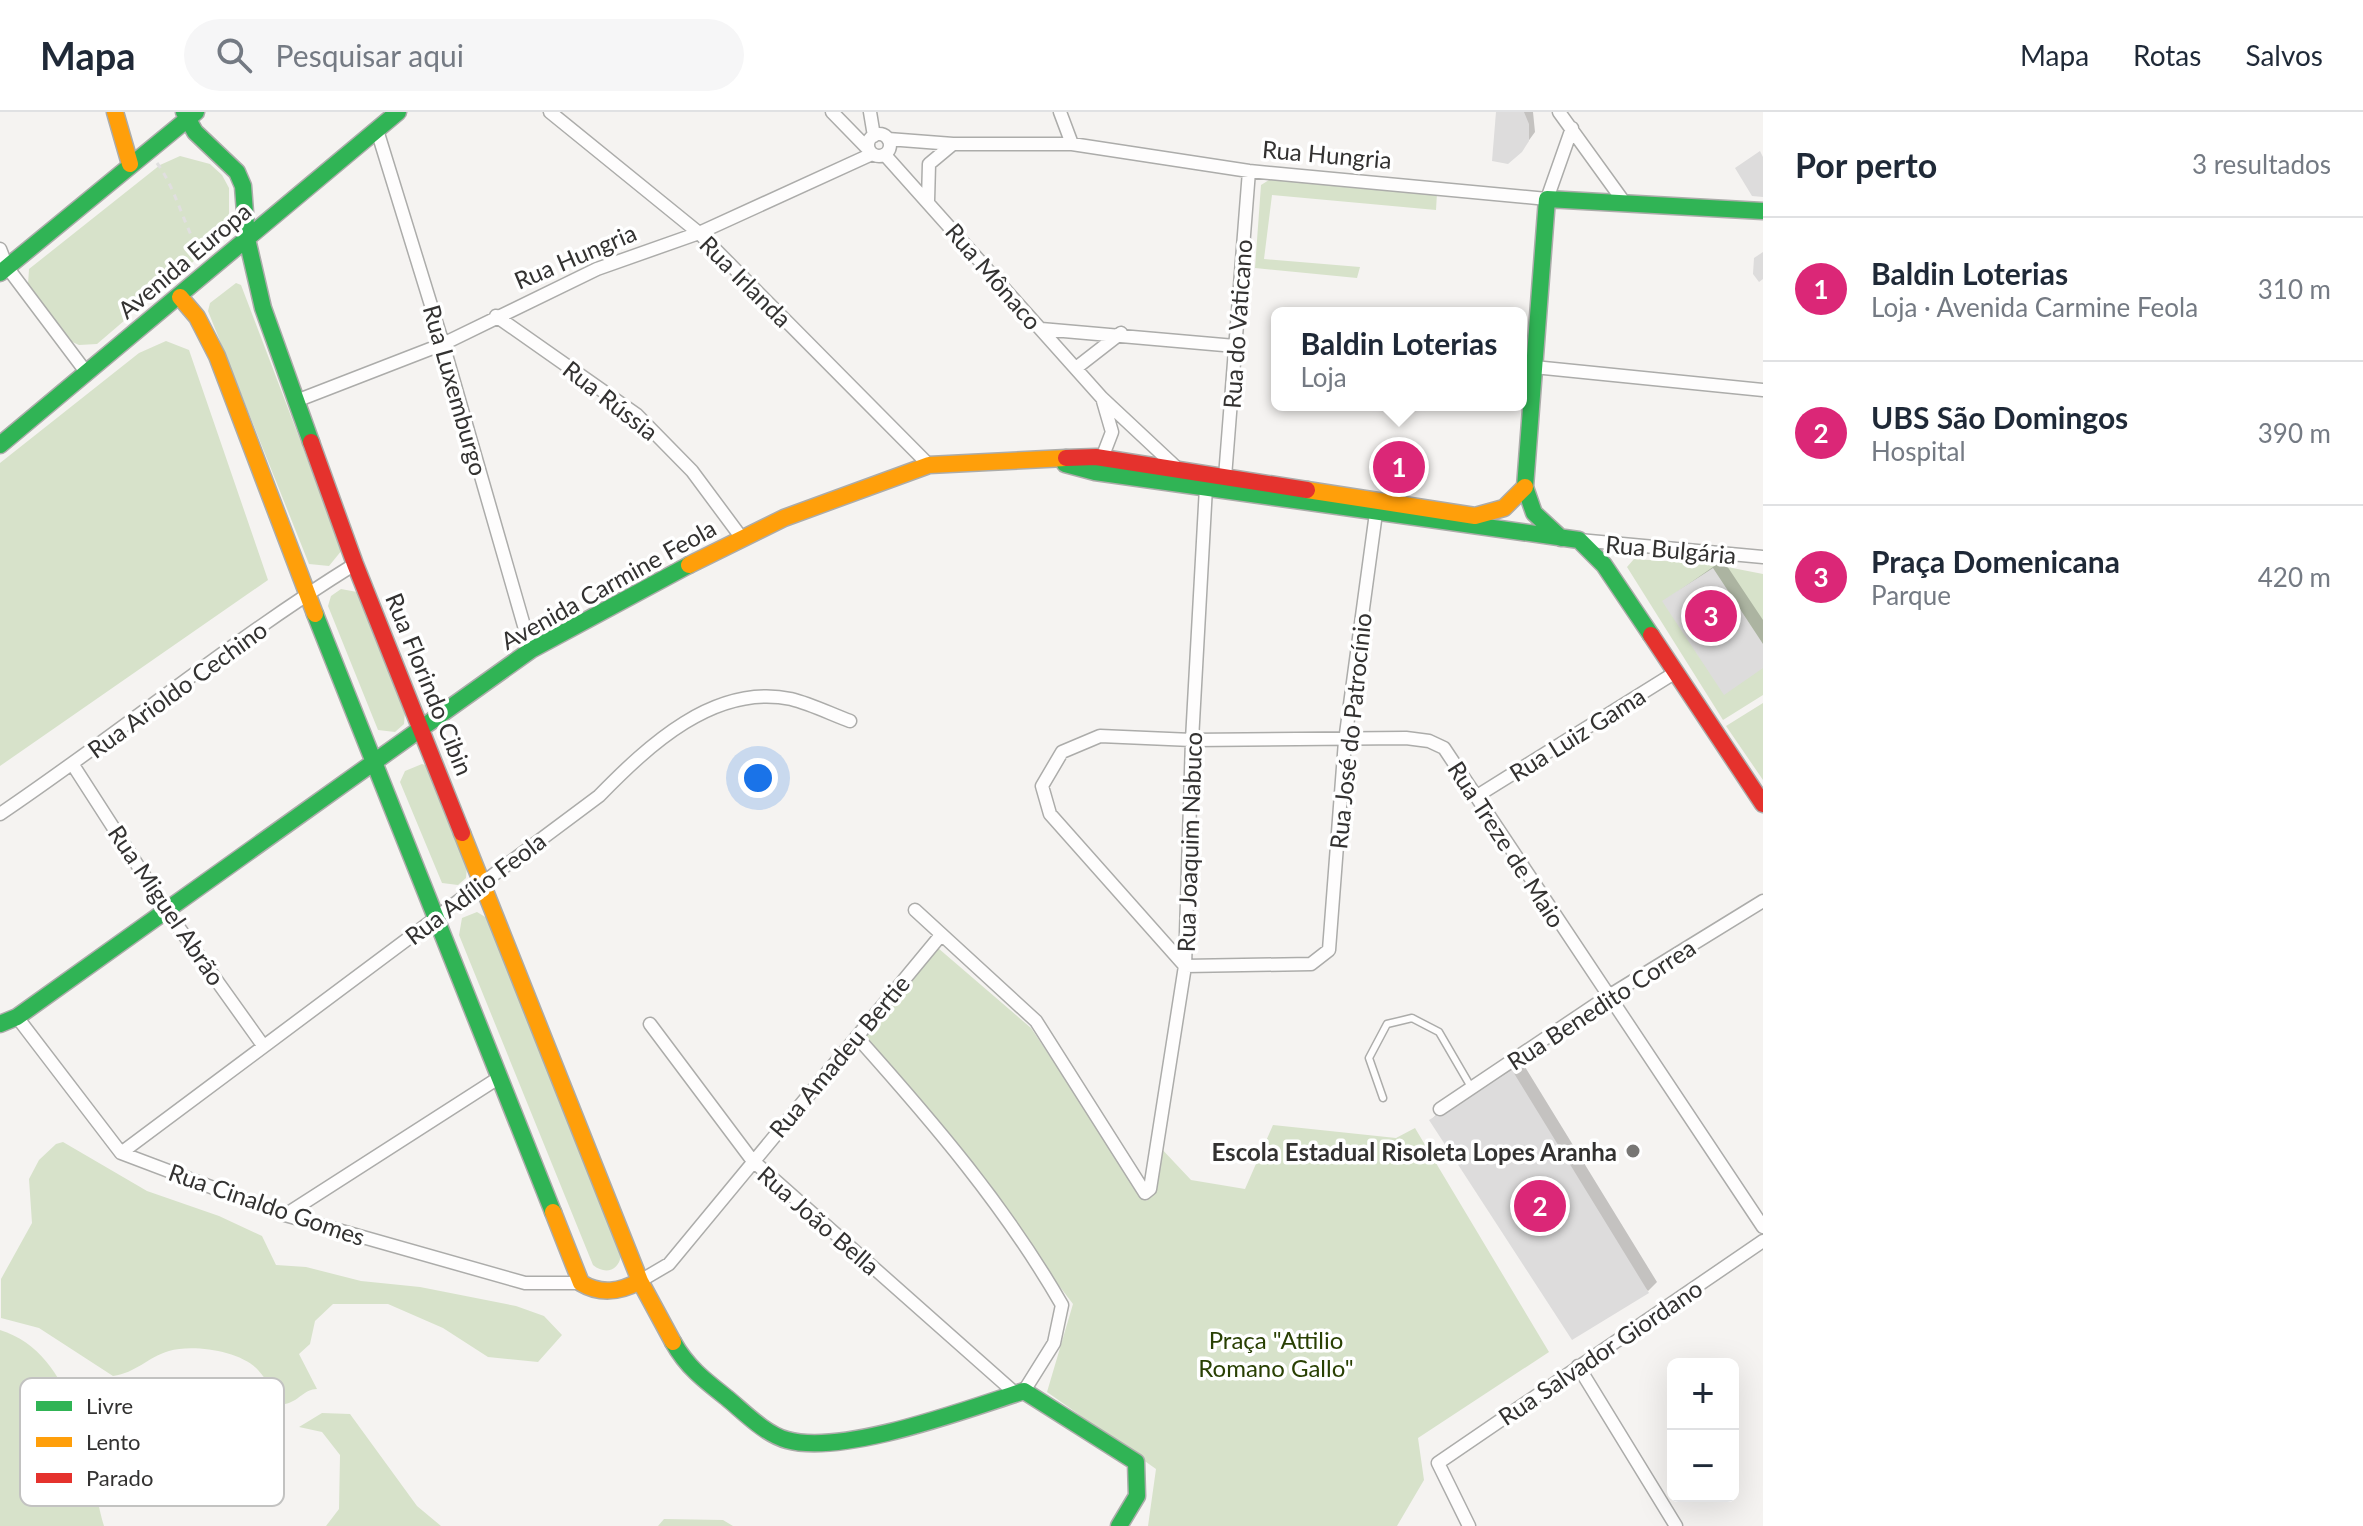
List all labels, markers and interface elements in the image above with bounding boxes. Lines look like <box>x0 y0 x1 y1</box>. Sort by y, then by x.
search box <box>184 19 744 91</box>
text: Mapa <box>40 32 136 78</box>
icon: search <box>212 33 256 77</box>
text: Pesquisar aqui <box>276 37 464 73</box>
text: Mapa <box>2020 38 2089 72</box>
text: Rotas <box>2133 38 2201 72</box>
text: Salvos <box>2245 38 2323 72</box>
street label: Rua Hungria <box>1261 134 1393 174</box>
text: Por perto <box>1795 144 1937 185</box>
text: 3 resultados <box>2192 148 2331 180</box>
street label: Avenida Europa <box>112 196 256 324</box>
street label: Rua Hungria <box>510 217 640 295</box>
street label: Rua Mônaco <box>940 217 1048 335</box>
street label: Rua Irlanda <box>694 229 798 333</box>
street label: Rua do Vaticano <box>1217 238 1257 410</box>
text: Baldin Loterias <box>1871 255 2068 291</box>
text: 1 <box>1813 273 1829 305</box>
text: 310 m <box>2258 273 2331 305</box>
text: Loja · Avenida Carmine Feola <box>1871 291 2198 323</box>
street label: Rua Luxemburgo <box>418 301 494 479</box>
popup <box>1271 307 1527 411</box>
text: Baldin Loterias <box>1300 325 1498 361</box>
street label: Rua Rússia <box>558 354 664 446</box>
text: Loja <box>1300 361 1347 393</box>
text: UBS São Domingos <box>1871 399 2128 435</box>
text: 2 <box>1813 417 1829 449</box>
text: 390 m <box>2258 417 2331 449</box>
text: Hospital <box>1871 435 1966 467</box>
pin: 1 <box>1373 437 1425 497</box>
street label: Avenida Carmine Feola <box>495 513 721 655</box>
street label: Rua Bulgária <box>1604 529 1738 569</box>
text: Praça Domenicana <box>1871 543 2120 579</box>
text: 3 <box>1813 561 1829 593</box>
text: 420 m <box>2258 561 2331 593</box>
text: Parque <box>1871 579 1951 611</box>
pin: 3 <box>1685 586 1737 646</box>
street label: Rua Florindo Cibin <box>380 589 480 779</box>
street label: Rua José do Patrocínio <box>1323 612 1377 850</box>
street label: Rua Arioldo Cechino <box>82 614 272 764</box>
street label: Rua Luiz Gama <box>1504 681 1650 787</box>
street label: Rua Joaquim Nabuco <box>1171 731 1207 953</box>
street label: Rua Treze de Maio <box>1442 755 1572 933</box>
your location <box>738 758 778 798</box>
street label: Rua Miguel Abrão <box>103 819 231 991</box>
street label: Rua Adílio Feola <box>399 826 551 950</box>
street label: Rua Benedito Correa <box>1501 932 1701 1076</box>
street label: Rua Amadeu Bertie <box>763 969 915 1143</box>
place label: Escola Estadual Risoleta Lopes Aranha <box>1211 1137 1617 1166</box>
marker: Escola Estadual Risoleta Lopes Aranha <box>1624 1142 1642 1160</box>
street label: Rua Cinaldo Gomes <box>165 1157 369 1251</box>
street label: Rua João Bella <box>752 1159 886 1281</box>
pin: 2 <box>1514 1176 1566 1236</box>
street label: Rua Salvador Giordano <box>1493 1273 1707 1431</box>
park label: Praça "Attilio Romano Gallo" <box>1198 1325 1354 1382</box>
map controls <box>1667 1358 1739 1502</box>
button: + <box>1667 1358 1739 1430</box>
legend <box>20 1378 284 1506</box>
text: Livre <box>86 1392 133 1419</box>
text: Lento <box>86 1428 141 1455</box>
button: − <box>1667 1430 1739 1502</box>
text: Parado <box>86 1464 153 1491</box>

